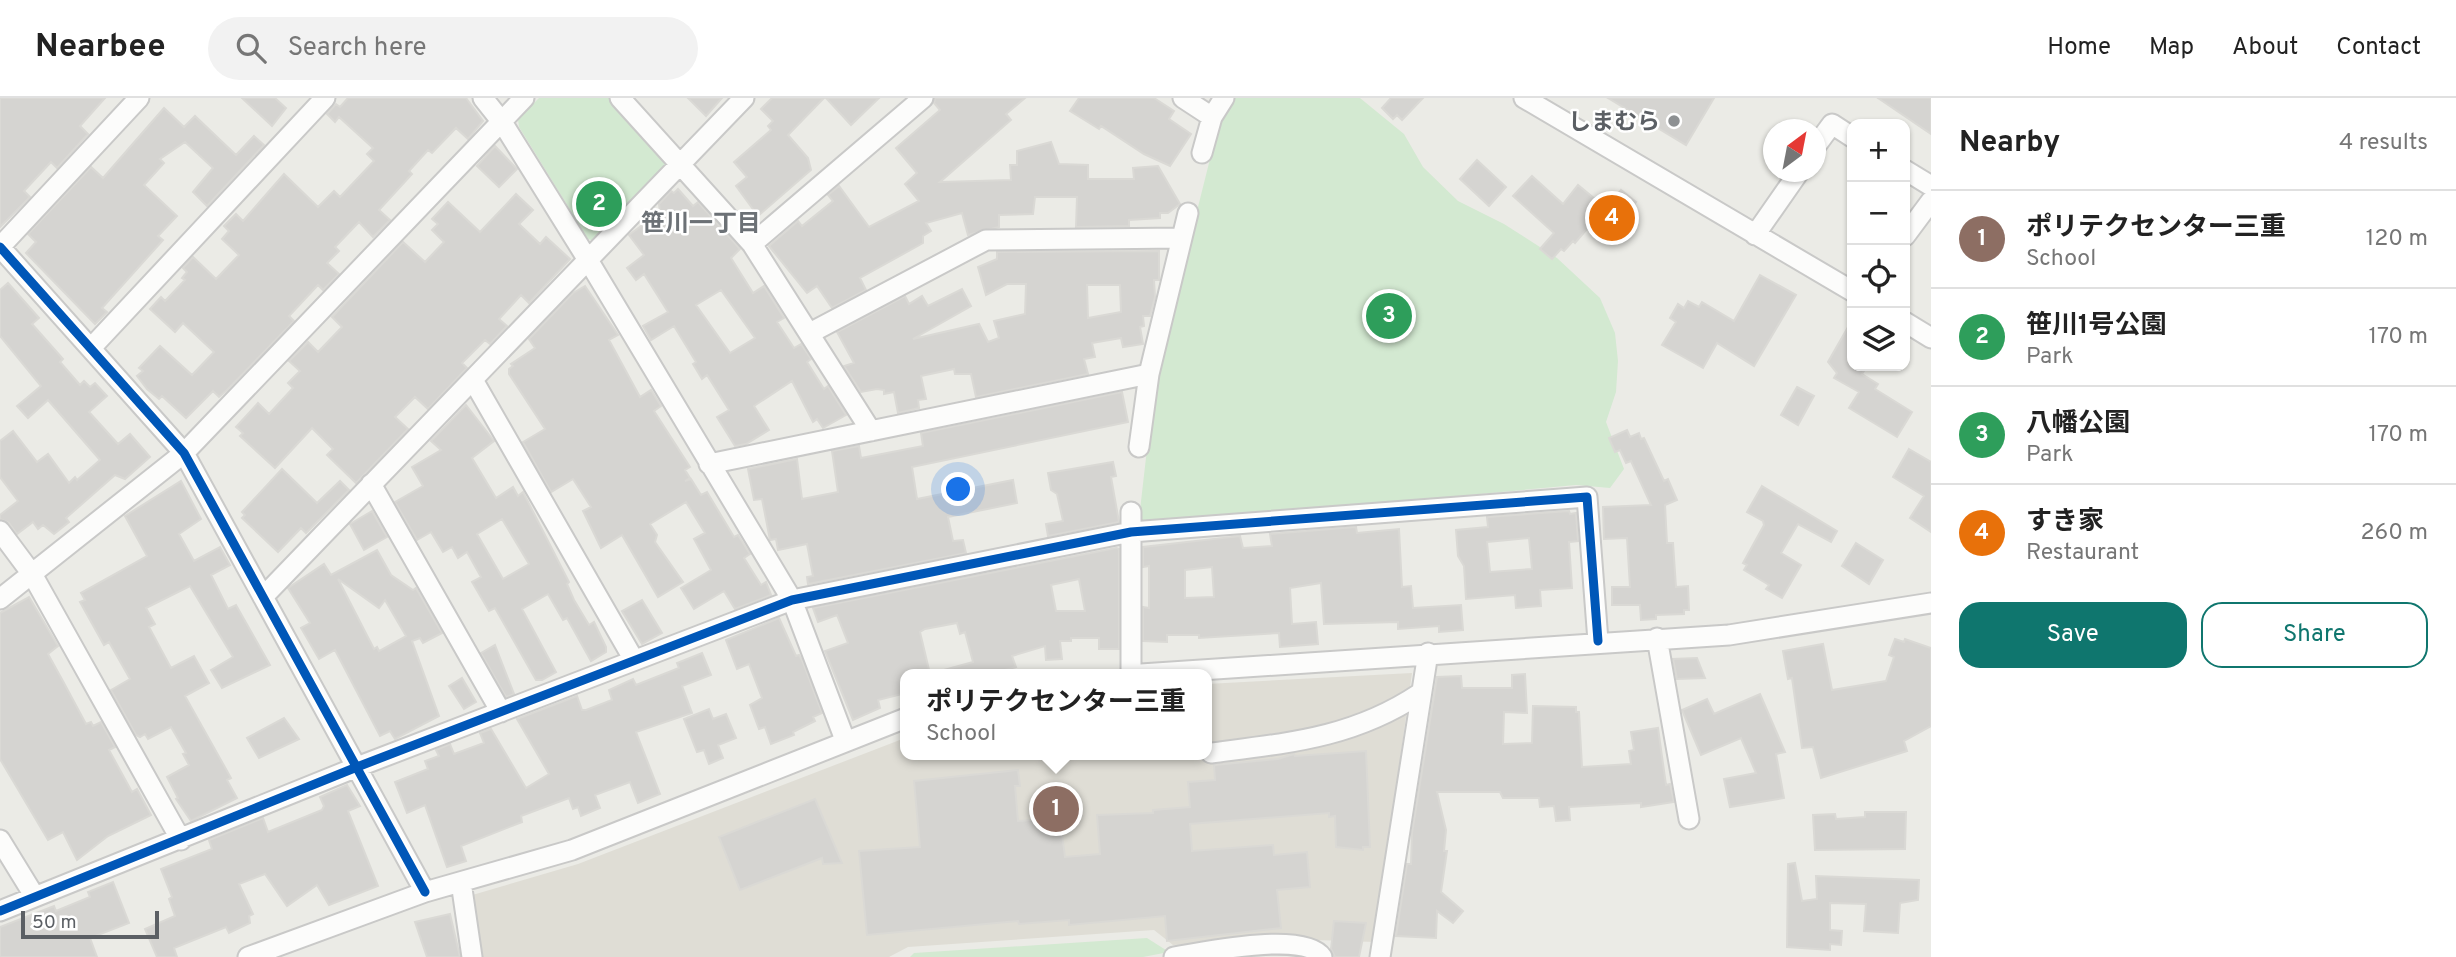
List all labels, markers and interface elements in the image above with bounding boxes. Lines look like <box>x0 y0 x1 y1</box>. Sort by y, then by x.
search box <box>208 17 698 80</box>
text: Nearbee <box>35 27 166 69</box>
icon: search <box>232 29 270 67</box>
text: Search here <box>288 32 427 65</box>
text: Home <box>2047 33 2111 63</box>
text: Map <box>2149 33 2194 63</box>
text: About <box>2232 33 2298 63</box>
text: Contact <box>2336 33 2421 63</box>
place label: しまむら <box>1568 109 1660 138</box>
marker: しまむら <box>1666 113 1682 129</box>
north arrow <box>1763 119 1826 182</box>
map controls <box>1847 119 1910 371</box>
button: + <box>1847 119 1910 182</box>
text: Nearby <box>1959 125 2060 162</box>
text: 4 results <box>2339 129 2428 158</box>
pin: 2 <box>576 178 622 230</box>
button: − <box>1847 182 1910 245</box>
pin: 4 <box>1589 192 1635 244</box>
district label: 笹川一丁目 <box>641 210 761 240</box>
text: ポリテクセンター三重 <box>2026 212 2286 245</box>
text: 1 <box>1977 225 1987 254</box>
text: 120 m <box>2366 225 2428 254</box>
button: locate <box>1847 245 1910 308</box>
text: School <box>2026 245 2096 274</box>
pin: 3 <box>1366 290 1412 342</box>
button: layers <box>1847 308 1910 371</box>
text: 笹川1号公園 <box>2026 310 2166 343</box>
text: 2 <box>1975 323 1989 352</box>
text: 170 m <box>2369 323 2428 352</box>
text: Park <box>2026 343 2073 372</box>
text: 八幡公園 <box>2026 408 2130 441</box>
text: 3 <box>1975 421 1989 450</box>
text: 170 m <box>2369 421 2428 450</box>
text: Park <box>2026 441 2073 470</box>
your location <box>941 472 975 506</box>
text: すき家 <box>2026 506 2104 539</box>
text: 4 <box>1975 519 1989 548</box>
text: 260 m <box>2361 519 2428 548</box>
text: Restaurant <box>2026 539 2139 568</box>
button: Save <box>1959 602 2187 668</box>
button: Share <box>2201 602 2428 668</box>
popup <box>900 669 1212 760</box>
text: ポリテクセンター三重 <box>926 687 1186 720</box>
text: School <box>926 720 996 749</box>
pin: 1 <box>1033 783 1079 835</box>
scale bar <box>21 908 159 940</box>
text: 50 m <box>32 911 77 935</box>

